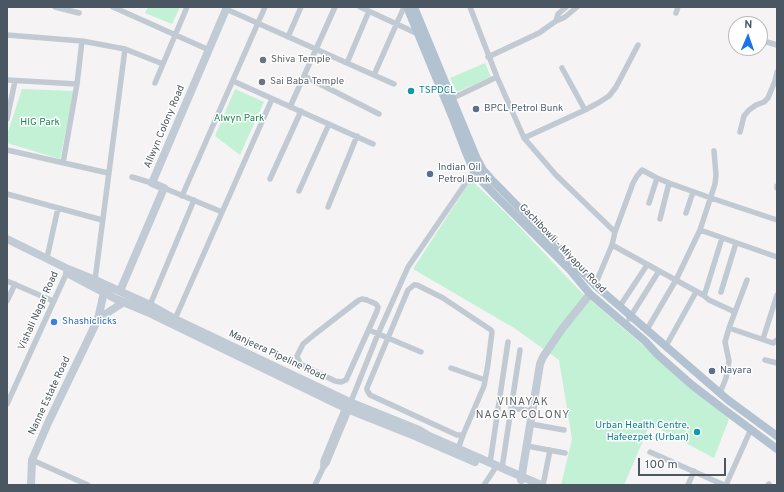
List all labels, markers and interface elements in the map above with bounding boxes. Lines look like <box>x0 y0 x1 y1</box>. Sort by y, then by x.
north arrow <box>728 16 768 56</box>
text: N <box>744 18 753 32</box>
place label: Shiva Temple <box>271 54 330 66</box>
marker: Shiva Temple <box>258 55 268 65</box>
place label: Sai Baba Temple <box>270 76 344 88</box>
marker: Sai Baba Temple <box>257 77 267 87</box>
street label: Allwyn Colony Road <box>142 84 188 170</box>
place label: TSPDCL <box>419 85 456 97</box>
marker: TSPDCL <box>406 86 416 96</box>
place label: BPCL Petrol Bunk <box>484 103 563 115</box>
marker: BPCL Petrol Bunk <box>471 104 481 114</box>
park label: Alwyn Park <box>214 113 264 125</box>
park label: HIG Park <box>20 117 60 129</box>
place label: Indian Oil Petrol Bunk <box>438 162 490 186</box>
marker: Indian Oil Petrol Bunk <box>425 169 435 179</box>
street label: Gachibowli - Miyapur Road <box>516 202 608 296</box>
street label: Vishali Nagar Road <box>16 270 62 352</box>
place label: Shashiclicks <box>62 316 117 328</box>
marker: Shashiclicks <box>49 317 59 327</box>
street label: Manjeera Pipeline Road <box>227 328 327 384</box>
street label: Nanne Estate Road <box>27 355 73 437</box>
place label: Nayara <box>720 365 751 377</box>
marker: Nayara <box>707 366 717 376</box>
district label: VINAYAK NAGAR COLONY <box>476 396 570 422</box>
place label: Urban Health Centre, Hafeezpet (Urban) <box>595 420 689 444</box>
marker: Urban Health Centre, Hafeezpet (Urban) <box>692 427 702 437</box>
scale bar <box>640 450 728 476</box>
text: 100 m <box>645 457 678 473</box>

